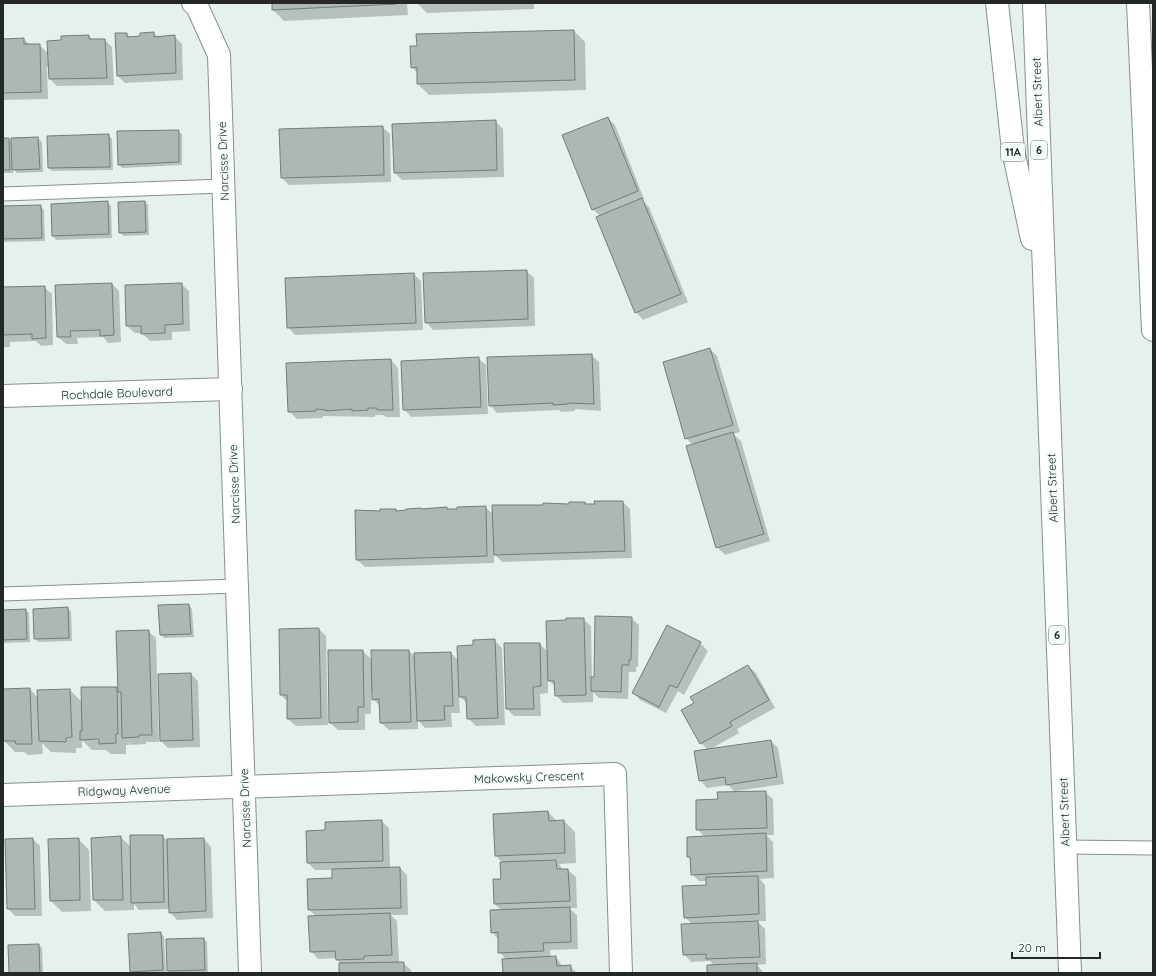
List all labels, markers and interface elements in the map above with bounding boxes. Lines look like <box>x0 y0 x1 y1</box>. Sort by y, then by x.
street label: Albert Street <box>1028 57 1046 127</box>
street label: Narcisse Drive <box>214 121 232 201</box>
road number: 6 <box>1031 141 1047 159</box>
road number: 11A <box>1001 143 1025 161</box>
street label: Rochdale Boulevard <box>61 384 173 402</box>
street label: Narcisse Drive <box>225 444 243 524</box>
street label: Albert Street <box>1043 453 1061 523</box>
road number: 6 <box>1049 626 1065 644</box>
street label: Narcisse Drive <box>236 768 254 848</box>
street label: Makowsky Crescent <box>474 768 584 786</box>
street label: Albert Street <box>1055 777 1073 847</box>
street label: Ridgway Avenue <box>77 781 171 799</box>
scale bar <box>1012 934 1100 960</box>
text: 20 m <box>1018 940 1046 955</box>

